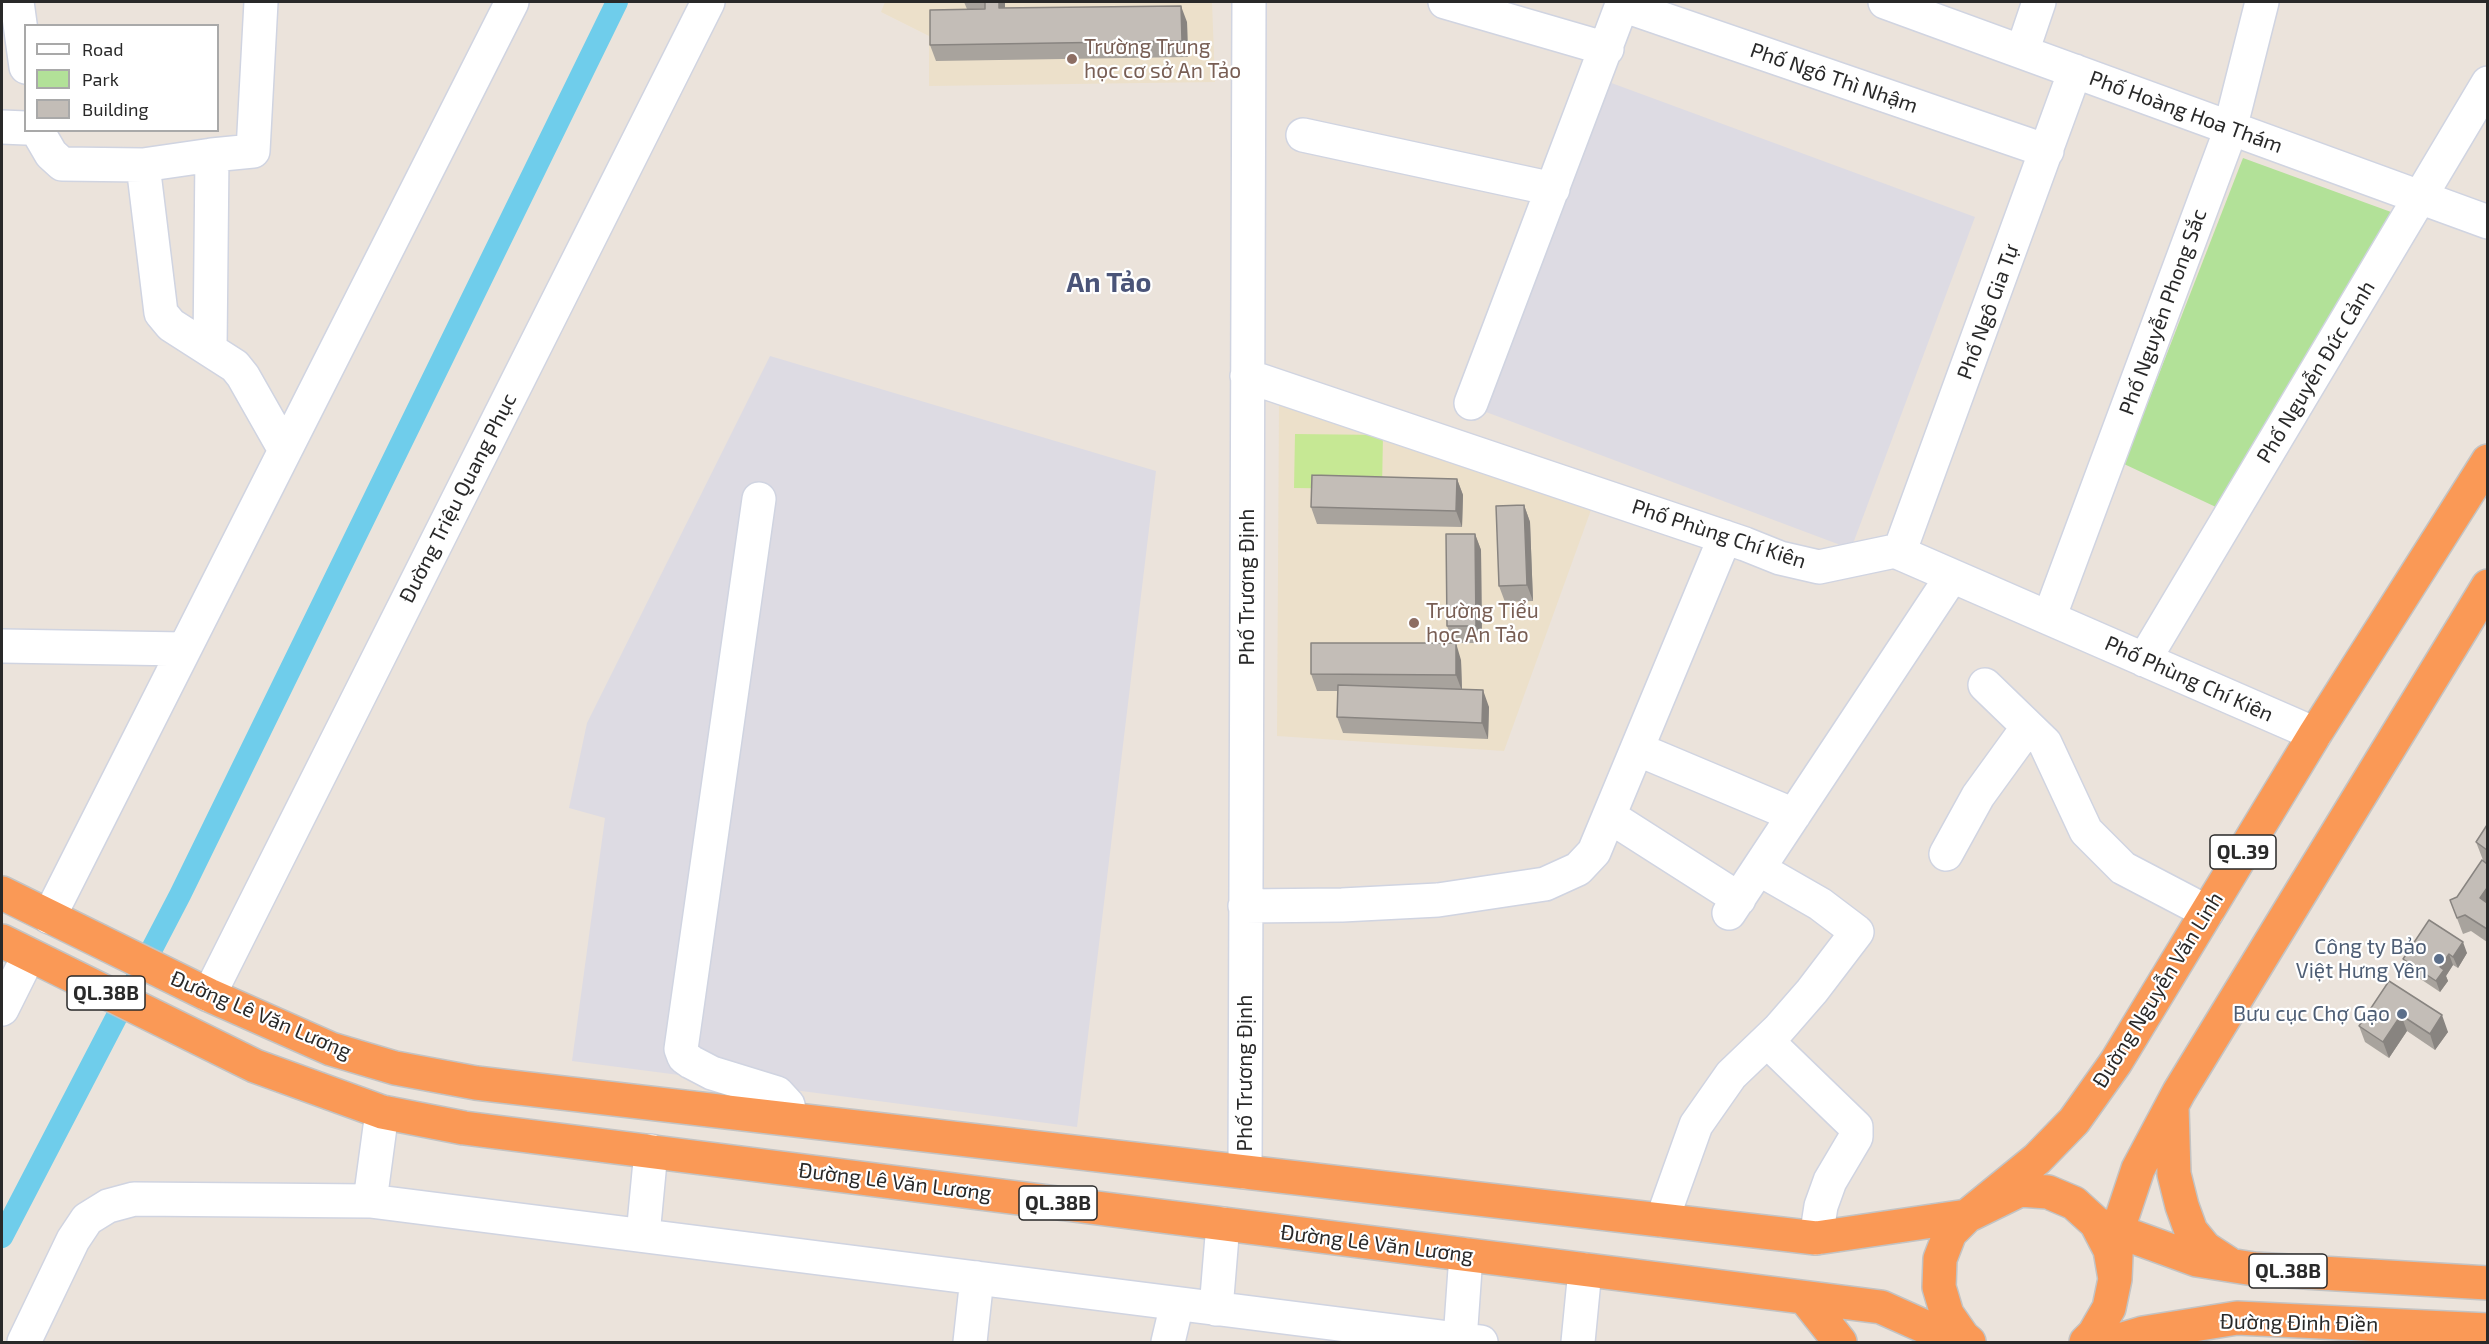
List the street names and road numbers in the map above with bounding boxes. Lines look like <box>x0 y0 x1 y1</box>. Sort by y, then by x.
street label: Phố Ngô Thì Nhậm <box>1747 38 1921 118</box>
street label: Phố Hoàng Hoa Thám <box>2086 65 2286 159</box>
street label: Phố Nguyễn Phong Sắc <box>2114 205 2212 419</box>
street label: Phố Ngô Gia Tự <box>1952 241 2024 383</box>
street label: Phố Nguyễn Đức Cảnh <box>2252 276 2380 468</box>
street label: Đường Triệu Quang Phục <box>394 389 522 607</box>
street label: Phố Phùng Chí Kiên <box>1629 494 1809 574</box>
street label: Phố Trương Định <box>1234 509 1260 665</box>
street label: Phố Phùng Chí Kiên <box>2101 631 2277 727</box>
road number: QL.39 <box>2210 835 2276 869</box>
street label: Đường Nguyễn Văn Linh <box>2087 887 2229 1093</box>
street label: Đường Lê Văn Lương <box>167 965 355 1065</box>
road number: QL.38B <box>67 976 145 1010</box>
street label: Phố Trương Định <box>1232 995 1258 1151</box>
street label: Đường Lê Văn Lương <box>797 1158 993 1206</box>
road number: QL.38B <box>1019 1186 1097 1220</box>
street label: Đường Lê Văn Lương <box>1279 1220 1475 1268</box>
road number: QL.38B <box>2249 1254 2327 1288</box>
street label: Đường Đinh Điền <box>2220 1309 2378 1337</box>

